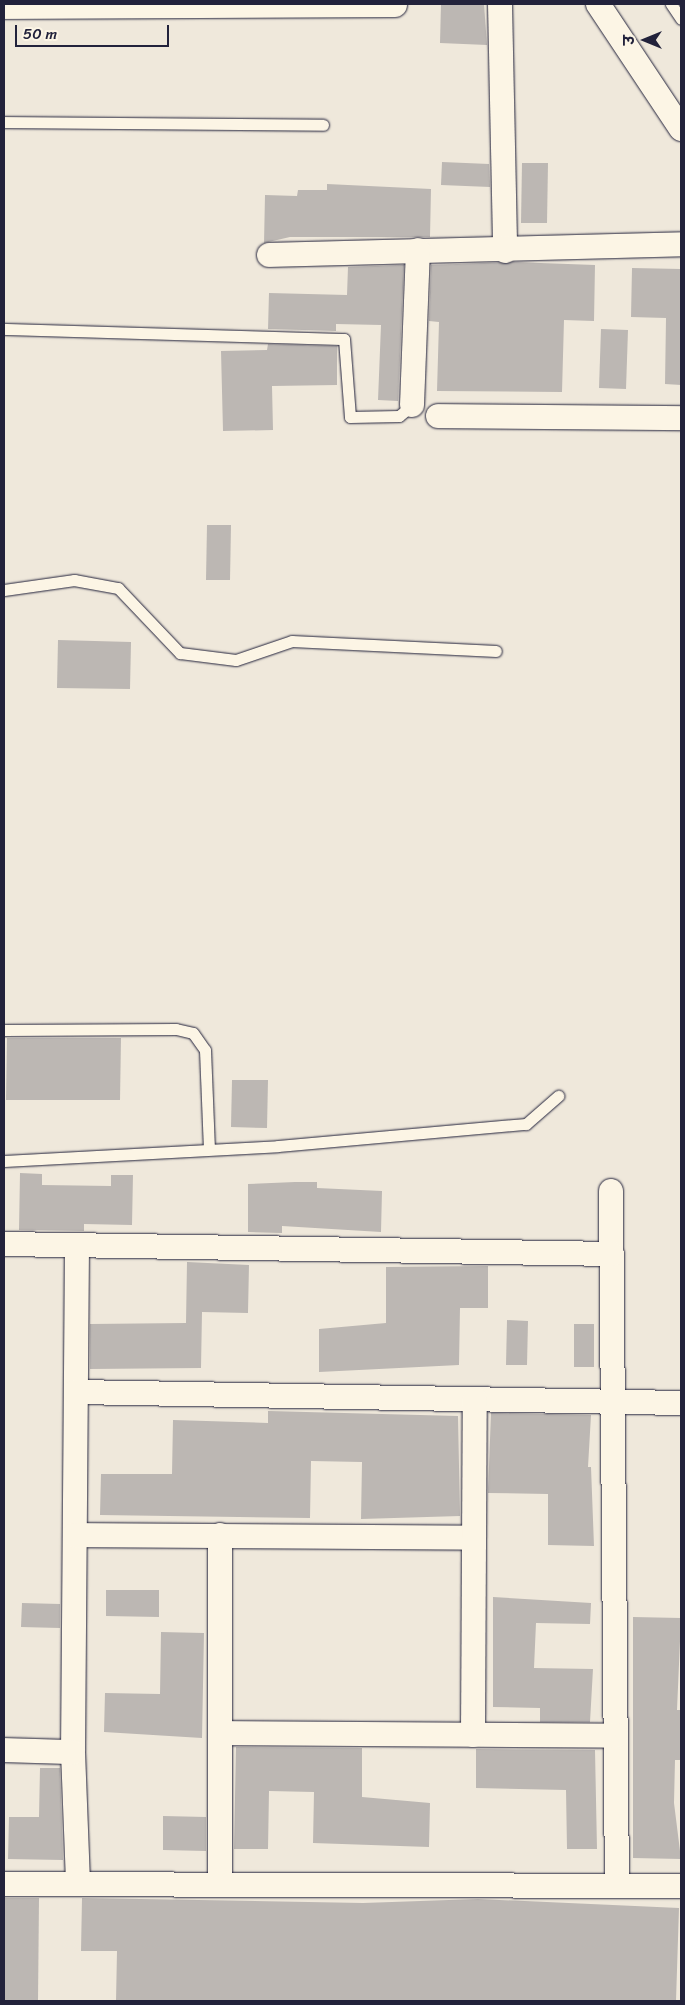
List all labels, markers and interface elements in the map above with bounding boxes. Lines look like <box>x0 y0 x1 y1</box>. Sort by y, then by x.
scale bar <box>18 15 171 47</box>
north arrow <box>620 15 670 65</box>
text: 50 m <box>23 21 57 47</box>
text: उ <box>617 35 642 45</box>

